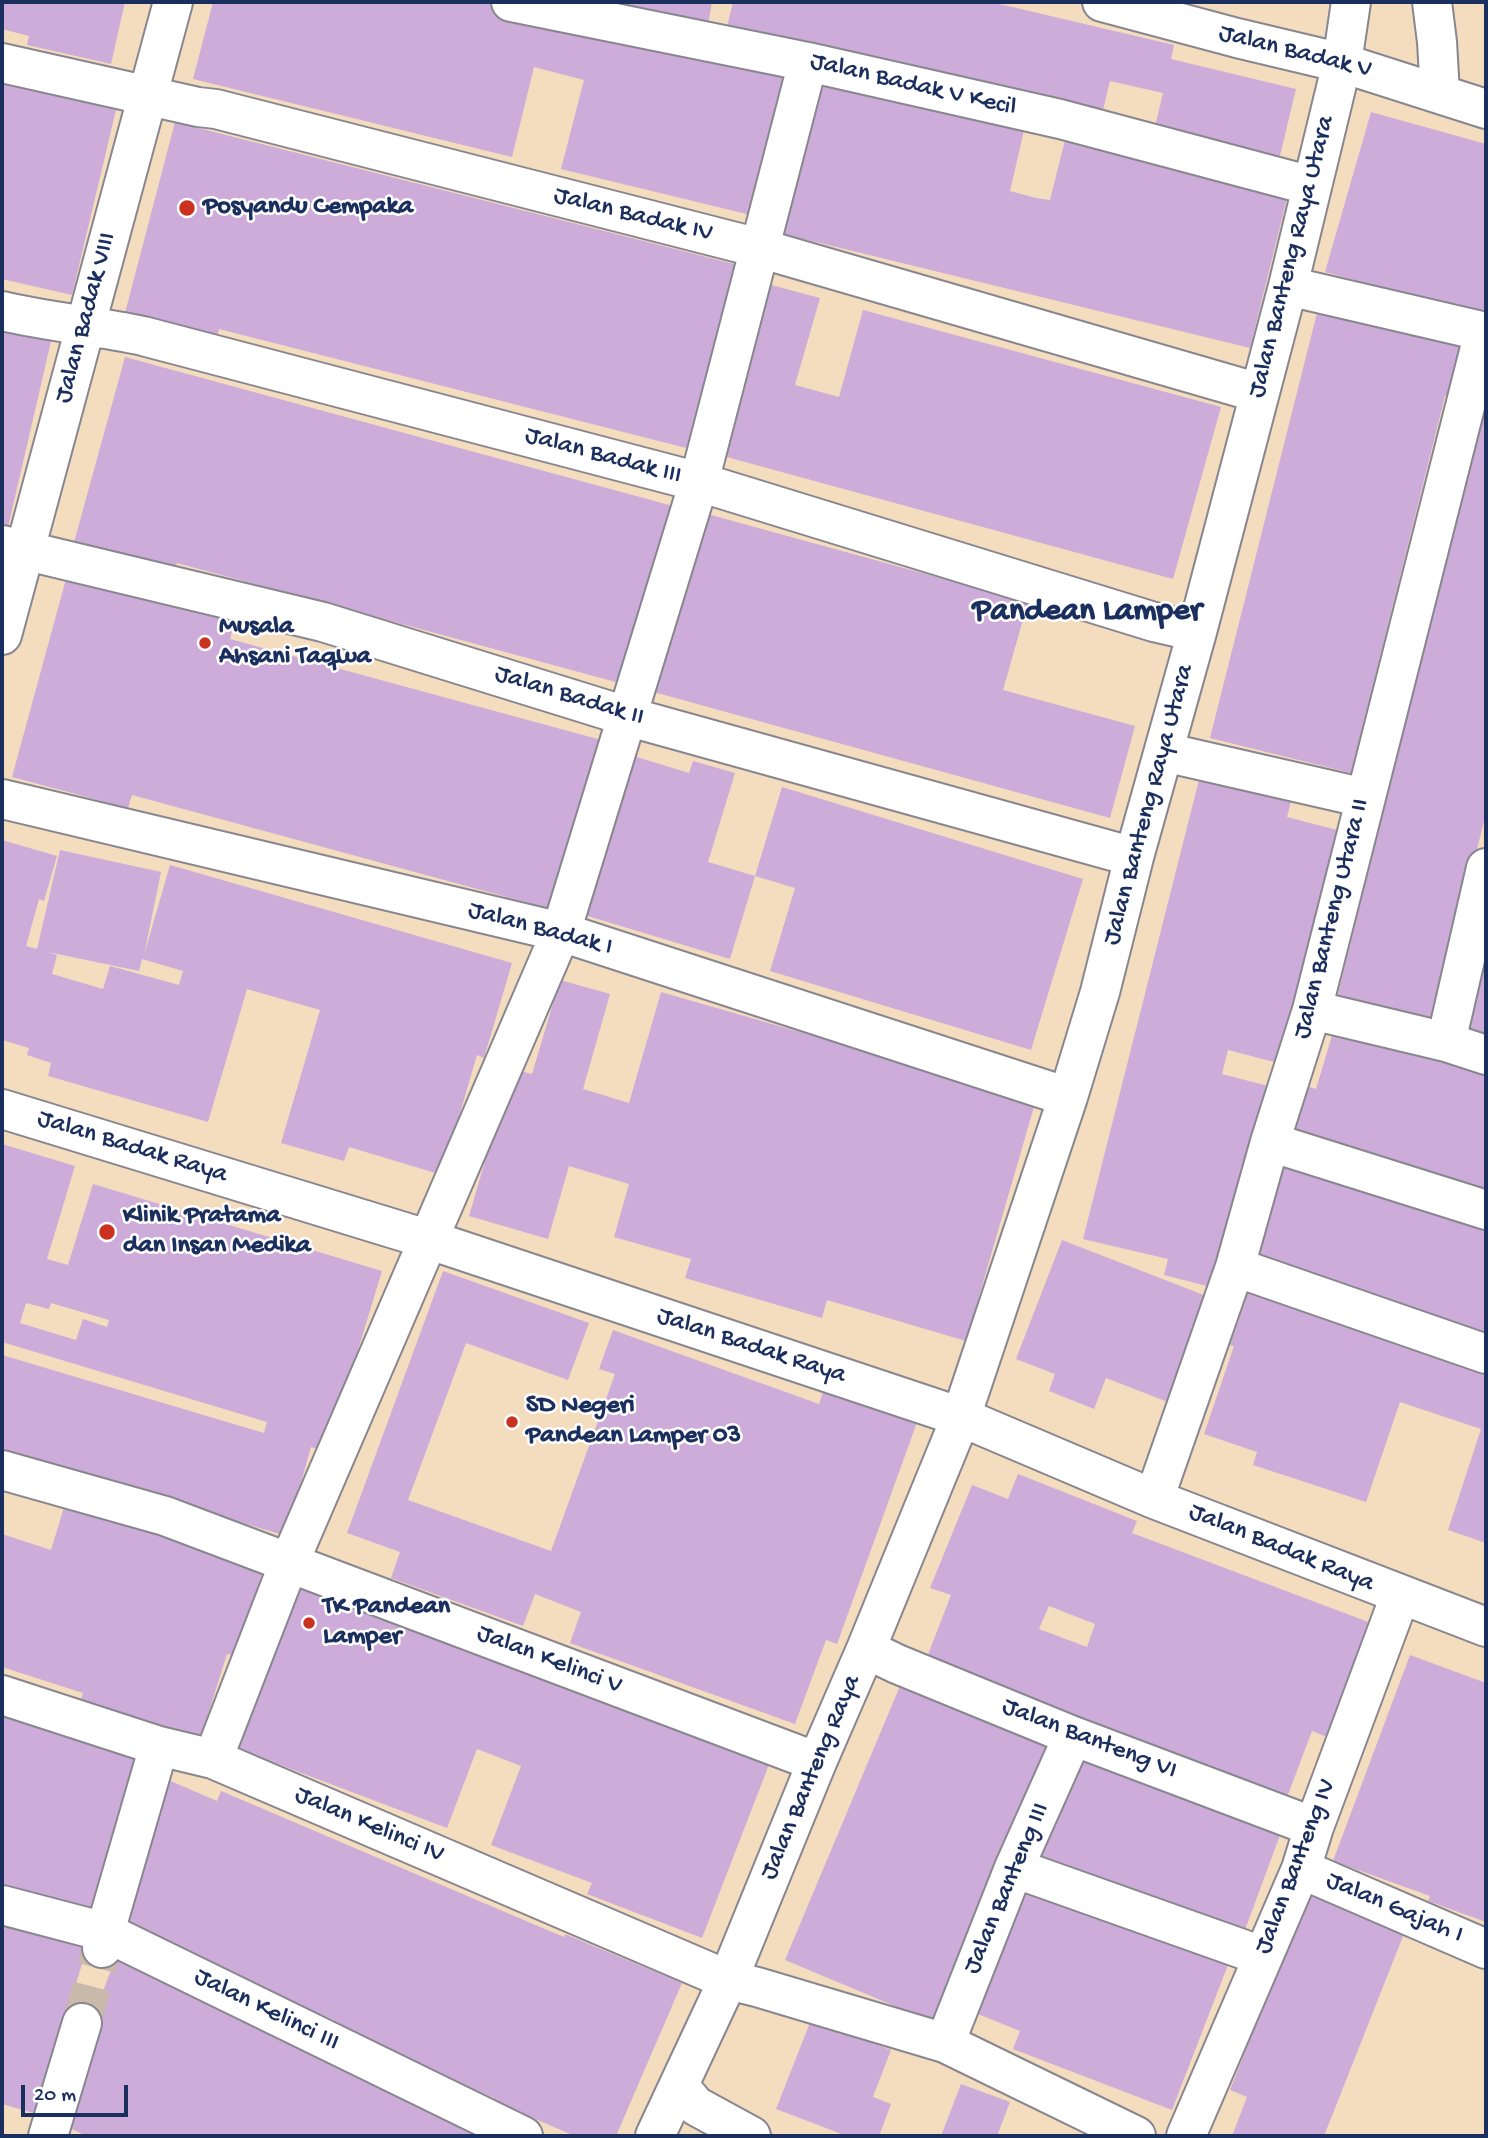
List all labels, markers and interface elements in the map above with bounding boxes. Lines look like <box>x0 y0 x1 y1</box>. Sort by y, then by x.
street label: Jalan Badak V <box>1215 19 1375 87</box>
street label: Jalan Badak V Kecil <box>807 47 1019 125</box>
street label: Jalan Banteng Raya Utara <box>1243 113 1343 401</box>
street label: Jalan Badak IV <box>550 181 716 251</box>
place label: Posyandu Cempaka <box>203 192 413 224</box>
marker: Posyandu Cempaka <box>177 198 197 218</box>
street label: Jalan Badak VIII <box>49 229 125 407</box>
street label: Jalan Badak III <box>521 421 685 493</box>
district label: Pandean Lamper <box>972 593 1202 633</box>
place label: Musala Ahsani Taqwa <box>219 612 371 674</box>
marker: Musala Ahsani Taqwa <box>197 635 213 651</box>
street label: Jalan Badak II <box>491 659 647 735</box>
street label: Jalan Banteng Raya Utara <box>1097 661 1203 949</box>
street label: Jalan Banteng Utara II <box>1288 796 1378 1042</box>
street label: Jalan Badak I <box>464 896 616 964</box>
street label: Jalan Badak Raya <box>33 1104 231 1192</box>
place label: Klinik Pratama dan Insan Medika <box>123 1201 311 1262</box>
marker: Klinik Pratama dan Insan Medika <box>97 1222 117 1242</box>
street label: Jalan Badak Raya <box>652 1302 850 1392</box>
place label: SD Negeri Pandean Lamper 03 <box>526 1391 741 1452</box>
marker: SD Negeri Pandean Lamper 03 <box>504 1414 520 1430</box>
street label: Jalan Badak Raya <box>1184 1498 1378 1600</box>
place label: TK Pandean Lamper <box>323 1592 450 1654</box>
marker: TK Pandean Lamper <box>301 1615 317 1631</box>
street label: Jalan Kelinci V <box>472 1619 626 1703</box>
street label: Jalan Banteng Raya <box>755 1671 869 1885</box>
street label: Jalan Banteng VI <box>997 1692 1181 1788</box>
street label: Jalan Banteng IV <box>1249 1775 1345 1959</box>
street label: Jalan Kelinci IV <box>289 1780 449 1872</box>
street label: Jalan Banteng III <box>958 1799 1058 1979</box>
street label: Jalan Gajah I <box>1321 1866 1467 1952</box>
street label: Jalan Kelinci III <box>188 1962 344 2060</box>
scale bar <box>24 2072 131 2116</box>
text: 20 m <box>34 2084 76 2109</box>

